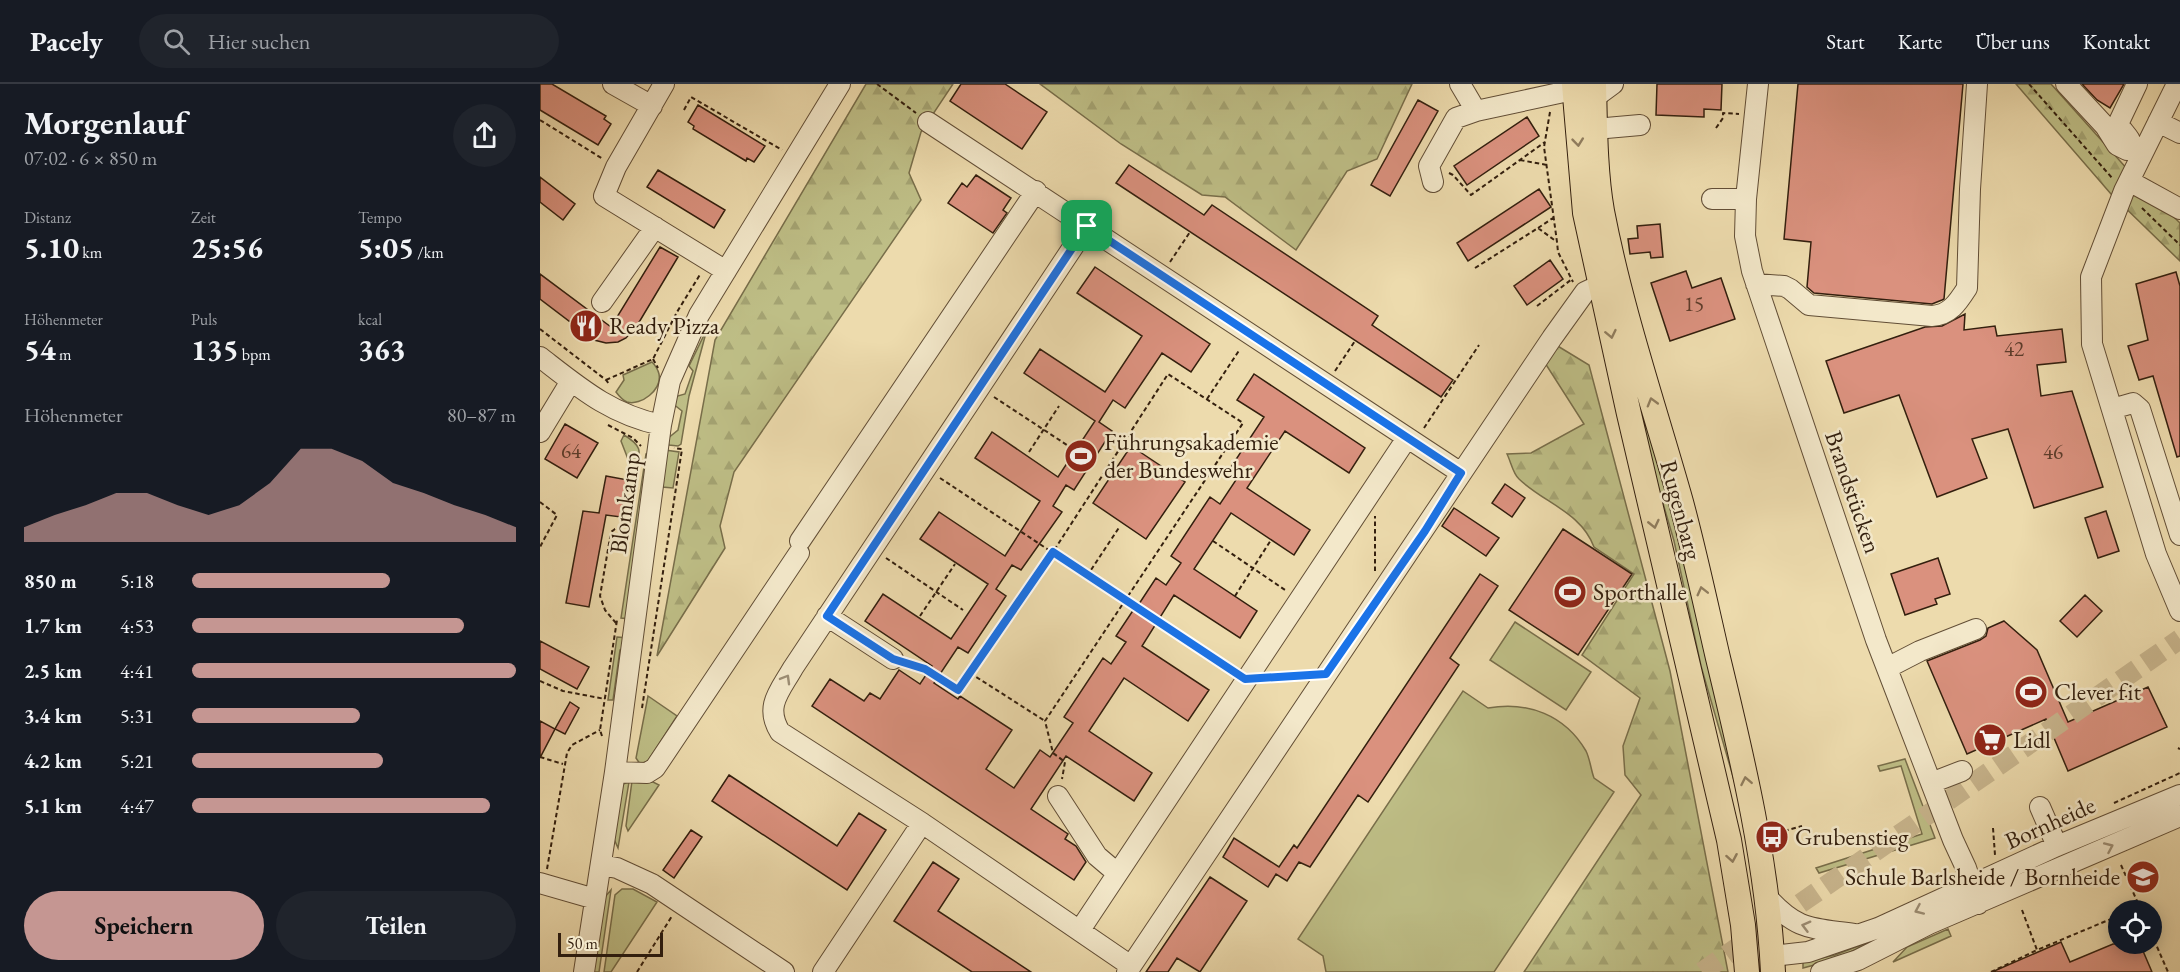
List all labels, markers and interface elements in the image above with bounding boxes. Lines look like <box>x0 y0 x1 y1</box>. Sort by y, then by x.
search box <box>139 14 559 68</box>
text: Pacely <box>30 23 103 59</box>
icon: search <box>160 25 193 58</box>
text: Hier suchen <box>208 27 310 56</box>
text: Start <box>1826 28 1865 55</box>
text: Karte <box>1898 28 1942 55</box>
text: Über uns <box>1975 28 2050 55</box>
text: Kontakt <box>2083 28 2150 55</box>
text: Morgenlauf <box>24 101 186 144</box>
button: share <box>453 104 516 167</box>
one-way arrow <box>1571 138 1584 147</box>
text: 07:02 · 6 × 850 m <box>24 145 157 171</box>
pin <box>1061 200 1112 251</box>
text: Distanz <box>24 207 71 228</box>
text: Zeit <box>191 207 216 228</box>
text: Tempo <box>358 207 402 228</box>
icon: arrive <box>1070 209 1103 242</box>
text: 5.10 <box>24 228 79 267</box>
text: 25:56 <box>191 228 263 267</box>
text: 5:05 <box>358 228 414 267</box>
text: km <box>79 242 102 263</box>
text: /km <box>414 242 444 263</box>
house number: 15 <box>1684 290 1704 317</box>
restaurant icon: Ready Pizza <box>568 308 604 344</box>
text: Höhenmeter <box>24 309 103 330</box>
text: Puls <box>191 309 217 330</box>
text: kcal <box>358 309 382 330</box>
place label: Ready Pizza <box>609 310 720 341</box>
one-way arrow <box>1604 329 1617 339</box>
text: 54 <box>24 330 56 369</box>
text: 135 <box>191 330 239 369</box>
text: 363 <box>358 330 406 369</box>
house number: 42 <box>2004 335 2024 362</box>
text: m <box>56 344 71 365</box>
text: bpm <box>239 344 271 365</box>
one-way arrow <box>1646 397 1659 407</box>
text: Höhenmeter <box>24 402 123 428</box>
text: 80–87 m <box>447 402 516 428</box>
place label: Führungsakademie der Bundeswehr <box>1104 426 1279 485</box>
street label: Brandstücken <box>1818 427 1889 557</box>
house number: 64 <box>561 437 582 464</box>
sports icon: Führungsakademie der Bundeswehr <box>1063 438 1099 474</box>
house number: 46 <box>2043 438 2063 465</box>
street label: Blomkamp <box>602 450 647 556</box>
street label: Rugenbarg <box>1653 457 1710 564</box>
one-way arrow <box>1647 519 1660 529</box>
text: 850 m <box>24 568 77 594</box>
text: 5:18 <box>120 568 154 594</box>
sports icon: Sporthalle <box>1552 574 1588 610</box>
place label: Sporthalle <box>1593 576 1687 607</box>
one-way arrow <box>1696 586 1709 596</box>
text: 1.7 km <box>24 613 82 639</box>
text: 4:53 <box>120 613 154 639</box>
text: 2.5 km <box>24 658 82 684</box>
text: 4:41 <box>120 658 154 684</box>
sports icon: Clever fit <box>2013 674 2049 710</box>
one-way arrow <box>779 675 791 685</box>
place label: Clever fit <box>2054 676 2141 707</box>
text: 3.4 km <box>24 703 82 729</box>
text: 5:31 <box>120 703 154 729</box>
supermarket icon: Lidl <box>1972 722 2008 758</box>
place label: Lidl <box>2013 724 2051 755</box>
text: 4.2 km <box>24 748 82 774</box>
text: 5:21 <box>120 748 154 774</box>
one-way arrow <box>1740 776 1753 786</box>
street label: Bornheide <box>2000 789 2100 856</box>
text: 5.1 km <box>24 793 82 819</box>
text: 4:47 <box>120 793 154 819</box>
bus stop icon: Grubenstieg <box>1754 819 1790 855</box>
place label: Grubenstieg <box>1795 821 1909 852</box>
one-way arrow <box>2103 842 2114 854</box>
one-way arrow <box>1725 853 1738 863</box>
school or university icon: Schule Barlsheide / Bornheide <box>2125 859 2161 895</box>
place label: Schule Barlsheide / Bornheide <box>1845 861 2120 892</box>
button: Speichern <box>24 891 264 960</box>
button: Teilen <box>276 891 516 960</box>
map controls <box>2108 900 2162 954</box>
button: locate <box>2108 900 2162 954</box>
one-way arrow <box>1914 902 1925 914</box>
one-way arrow <box>1801 921 1811 934</box>
scale bar <box>558 930 663 958</box>
text: 50 m <box>567 933 598 954</box>

